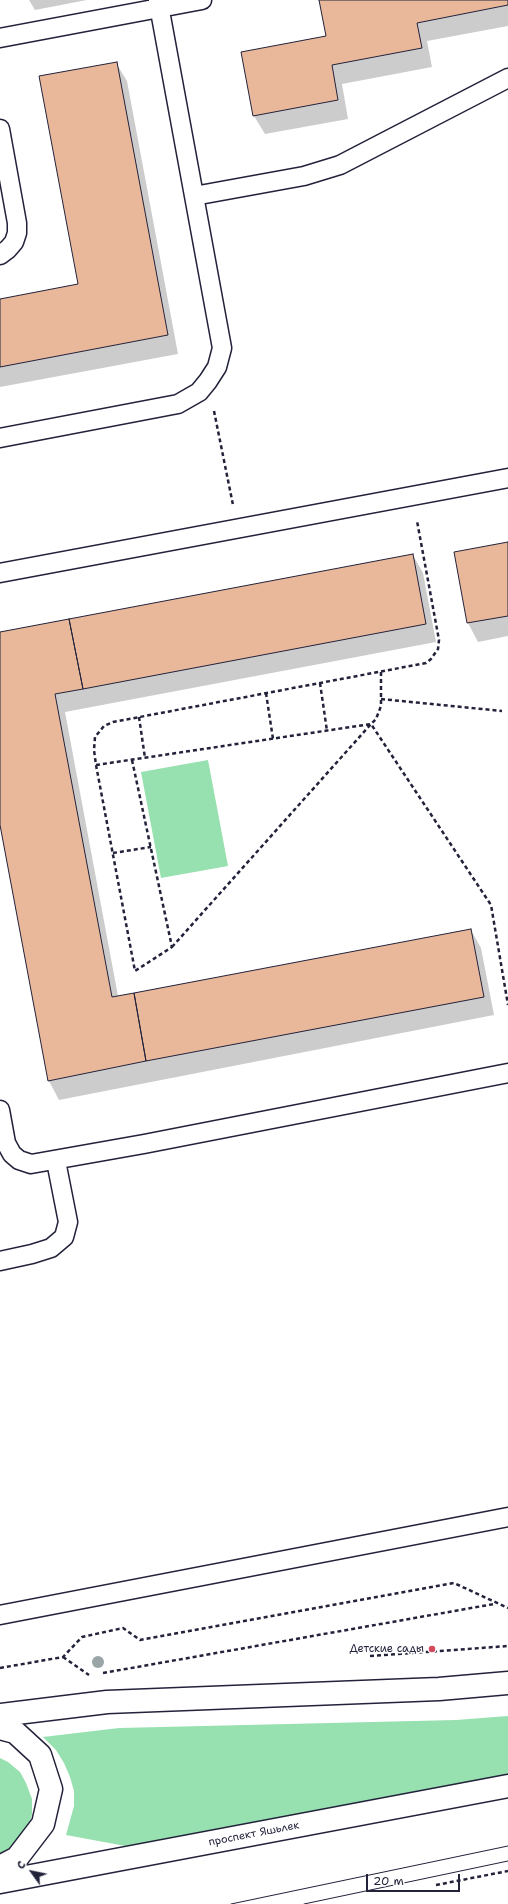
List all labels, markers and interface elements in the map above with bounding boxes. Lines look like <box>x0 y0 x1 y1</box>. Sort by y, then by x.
place label: Детские сады <box>349 1642 424 1656</box>
marker: Детские сады <box>427 1644 437 1654</box>
street label: проспект Яшьлек <box>207 1819 301 1849</box>
north arrow <box>12 1852 52 1892</box>
text: С <box>13 1858 30 1872</box>
scale bar <box>368 1866 462 1892</box>
text: 20 m <box>373 1873 404 1889</box>

